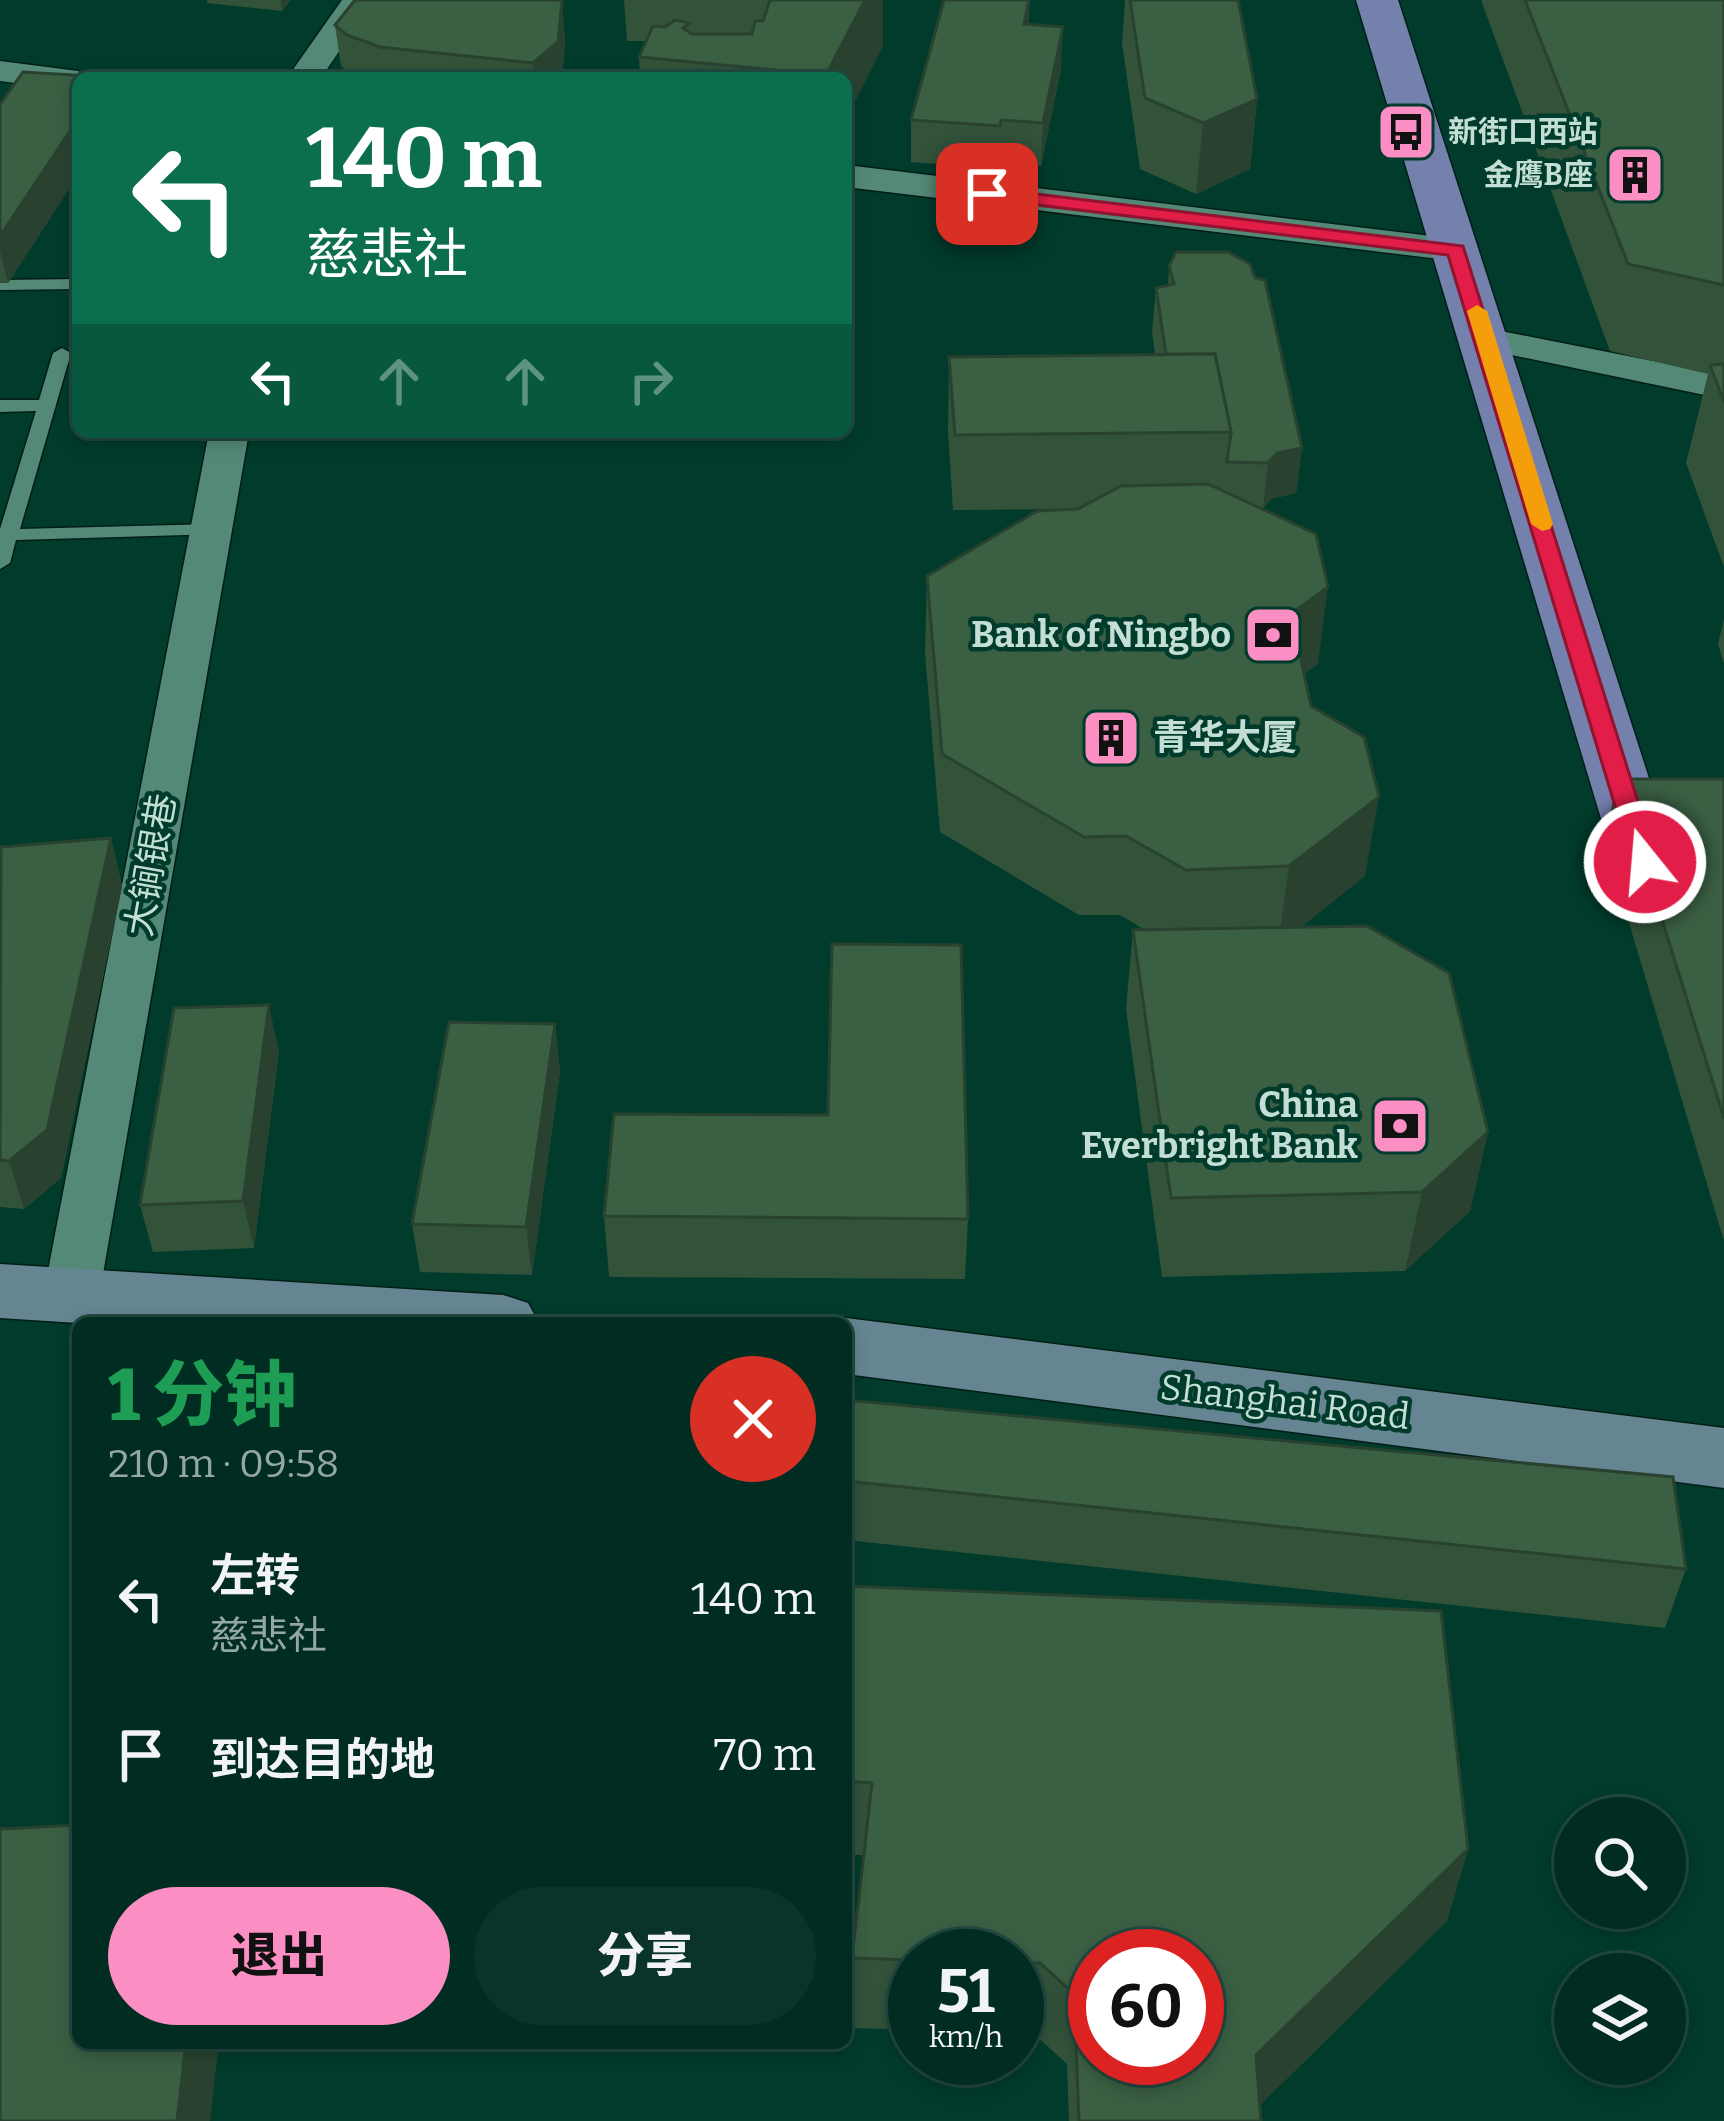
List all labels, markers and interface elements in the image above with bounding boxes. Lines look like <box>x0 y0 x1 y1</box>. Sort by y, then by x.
bus stop icon: 新街口西站 <box>1375 101 1437 163</box>
text: 140 m <box>306 108 542 209</box>
place label: 新街口西站 <box>1448 114 1598 150</box>
icon: left <box>108 120 264 276</box>
pin <box>936 143 1038 245</box>
building icon: 金鹰B座 <box>1604 144 1666 206</box>
place label: 金鹰B座 <box>1484 157 1593 193</box>
icon: arrive <box>954 161 1020 227</box>
text: 慈悲社 <box>306 223 468 287</box>
icon: left <box>240 348 306 414</box>
icon: ahead <box>366 348 432 414</box>
icon: ahead <box>492 348 558 414</box>
icon: right <box>618 348 684 414</box>
bank icon: Bank of Ningbo <box>1242 604 1304 666</box>
place label: Bank of Ningbo <box>971 613 1231 657</box>
building icon: 青华大厦 <box>1080 707 1142 769</box>
place label: 青华大厦 <box>1153 716 1297 760</box>
street label: 大锏银巷 <box>117 790 185 940</box>
position arrow <box>1582 799 1708 925</box>
place label: China Everbright Bank <box>1081 1083 1359 1168</box>
bank icon: China Everbright Bank <box>1369 1095 1431 1157</box>
text: 1 分钟 <box>108 1353 296 1439</box>
button: close <box>690 1356 816 1482</box>
street label: Shanghai Road <box>1158 1365 1412 1439</box>
text: 210 m · 09:58 <box>108 1441 339 1487</box>
text: 左转 <box>210 1549 300 1603</box>
icon: left <box>108 1566 174 1632</box>
text: 140 m <box>691 1572 816 1626</box>
text: 慈悲社 <box>210 1613 327 1659</box>
icon: arrive <box>108 1722 174 1788</box>
text: 70 m <box>713 1728 816 1782</box>
text: 到达目的地 <box>210 1733 435 1787</box>
map controls <box>1554 1797 1686 2085</box>
button: search <box>1554 1797 1686 1929</box>
button: 退出 <box>108 1887 450 2025</box>
button: 分享 <box>474 1887 816 2025</box>
speed limit sign: 60 <box>1068 1929 1224 2085</box>
button: layers <box>1554 1953 1686 2085</box>
text: 51 <box>937 1956 995 2028</box>
text: km/h <box>929 2019 1003 2055</box>

